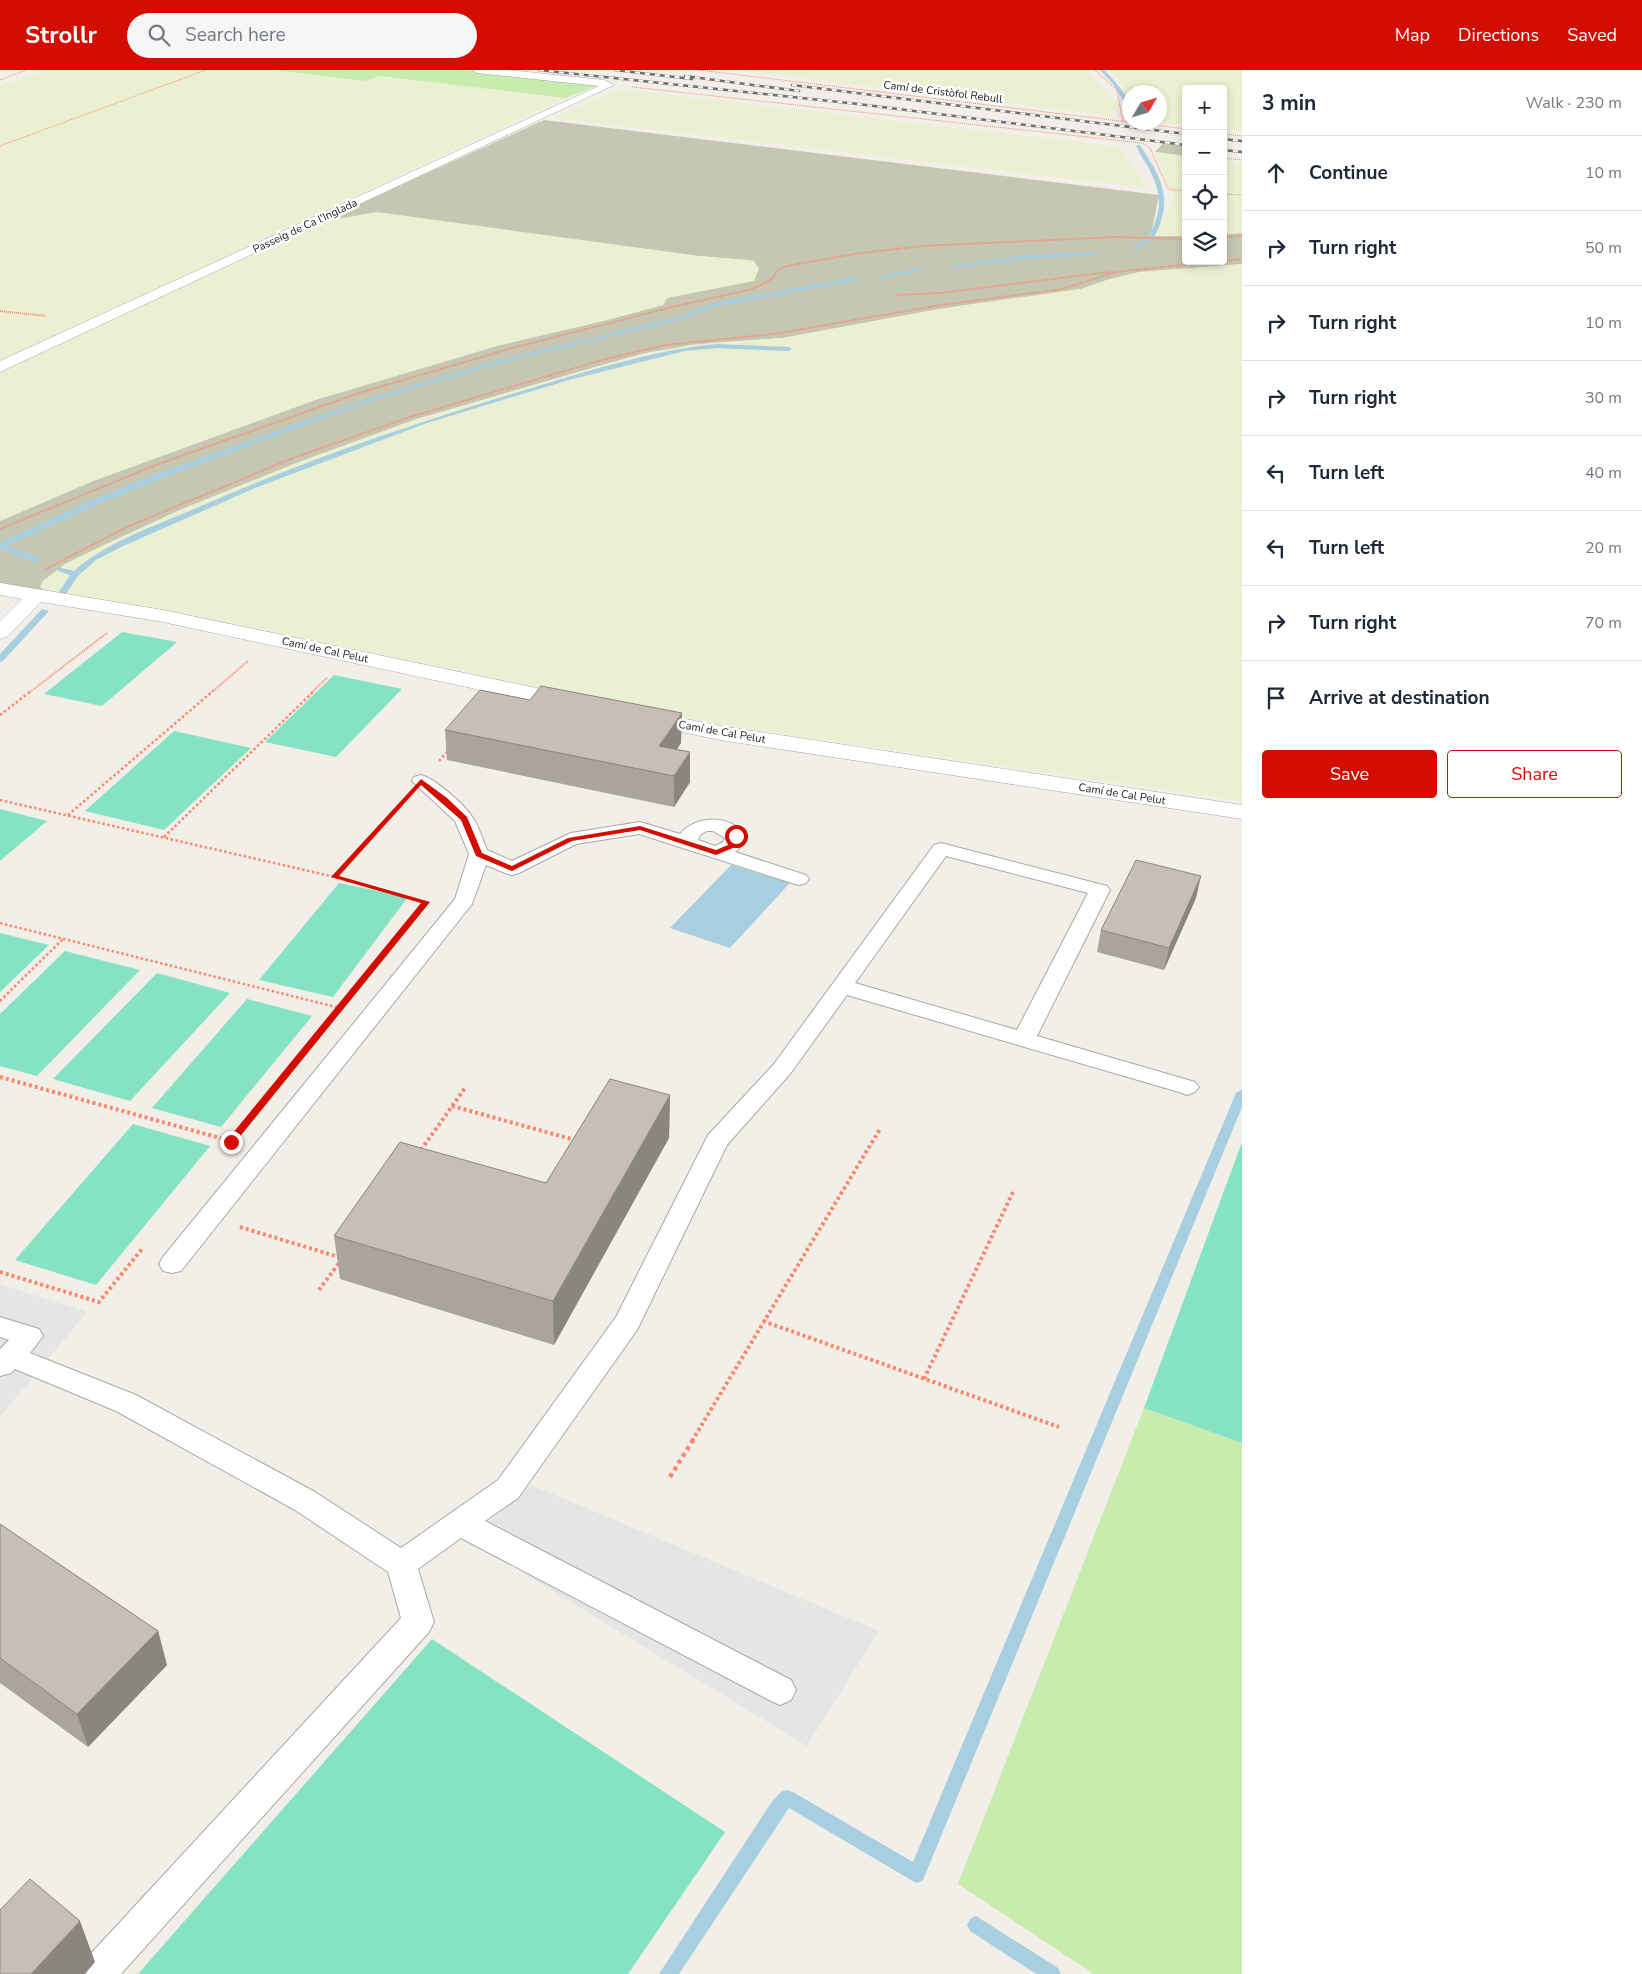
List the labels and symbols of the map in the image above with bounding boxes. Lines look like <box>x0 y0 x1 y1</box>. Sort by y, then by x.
street label: Camí de Cristòfol Rebull <box>883 77 1004 107</box>
north arrow <box>1122 85 1167 130</box>
street label: Passeig de Ca l'Inglada <box>250 195 360 257</box>
street label: Camí de Cal Pelut <box>280 634 370 667</box>
street label: Camí de Cal Pelut <box>677 717 767 747</box>
street label: Camí de Cal Pelut <box>1077 780 1167 808</box>
route start <box>725 825 748 848</box>
route end <box>220 1131 243 1154</box>

